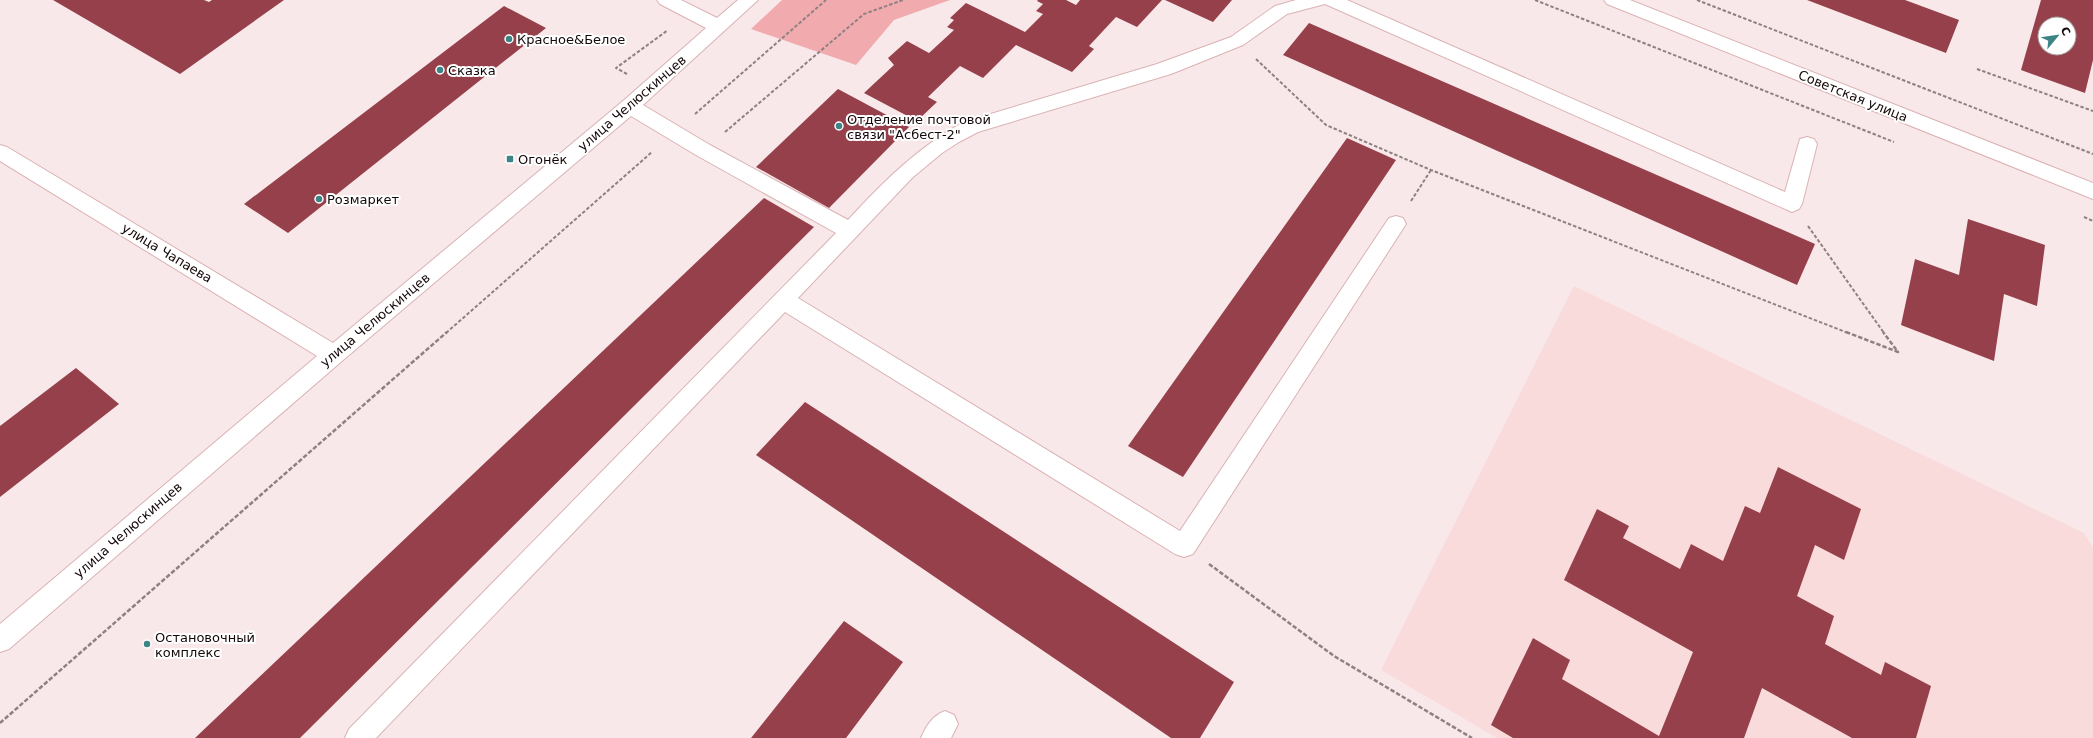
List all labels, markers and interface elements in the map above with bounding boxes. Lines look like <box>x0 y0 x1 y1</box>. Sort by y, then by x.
north arrow <box>2037 16 2077 56</box>
text: С <box>2058 25 2073 38</box>
place label: Красное&Белое <box>517 32 625 47</box>
marker: Красное&Белое <box>504 34 514 44</box>
street label: улица Челюскинцев <box>575 52 689 154</box>
place label: Сказка <box>448 63 496 78</box>
marker: Сказка <box>435 65 445 75</box>
street label: Советская улица <box>1796 67 1910 125</box>
place label: Отделение почтовой связи "Асбест-2" <box>847 112 991 142</box>
marker: Отделение почтовой связи "Асбест-2" <box>834 121 844 131</box>
place label: Огонёк <box>518 152 568 167</box>
marker: Огонёк <box>505 154 515 164</box>
place label: Розмаркет <box>327 192 400 207</box>
marker: Розмаркет <box>314 194 324 204</box>
street label: улица Чапаева <box>119 220 215 286</box>
street label: улица Челюскинцев <box>317 270 433 370</box>
street label: улица Челюскинцев <box>71 479 185 581</box>
place label: Остановочный комплекс <box>155 630 255 660</box>
marker: Остановочный комплекс <box>142 639 152 649</box>

